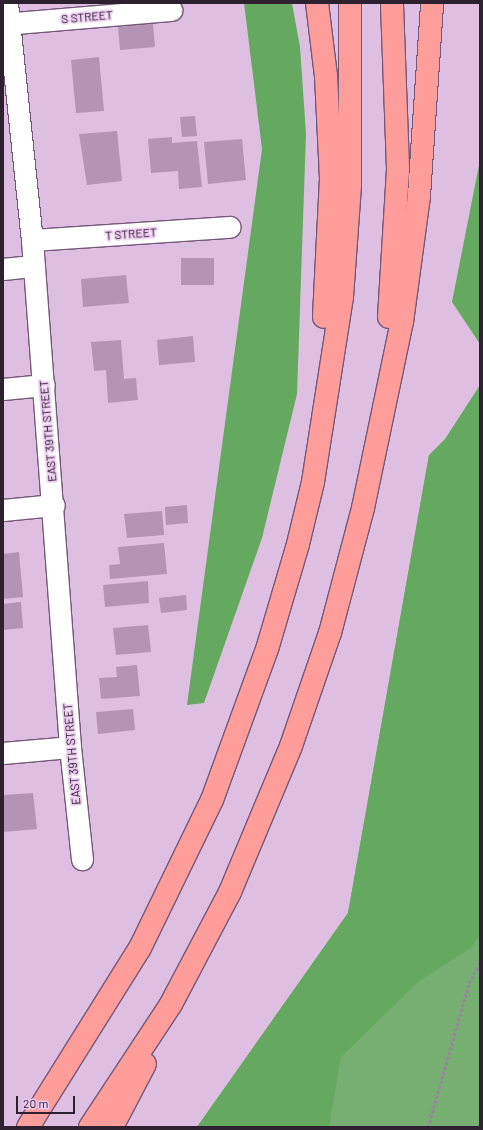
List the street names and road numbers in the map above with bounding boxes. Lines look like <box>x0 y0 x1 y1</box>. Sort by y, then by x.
street label: S STREET <box>61 8 113 26</box>
street label: T STREET <box>105 225 157 243</box>
street label: EAST 39TH STREET <box>36 380 60 482</box>
street label: EAST 39TH STREET <box>60 703 84 805</box>

